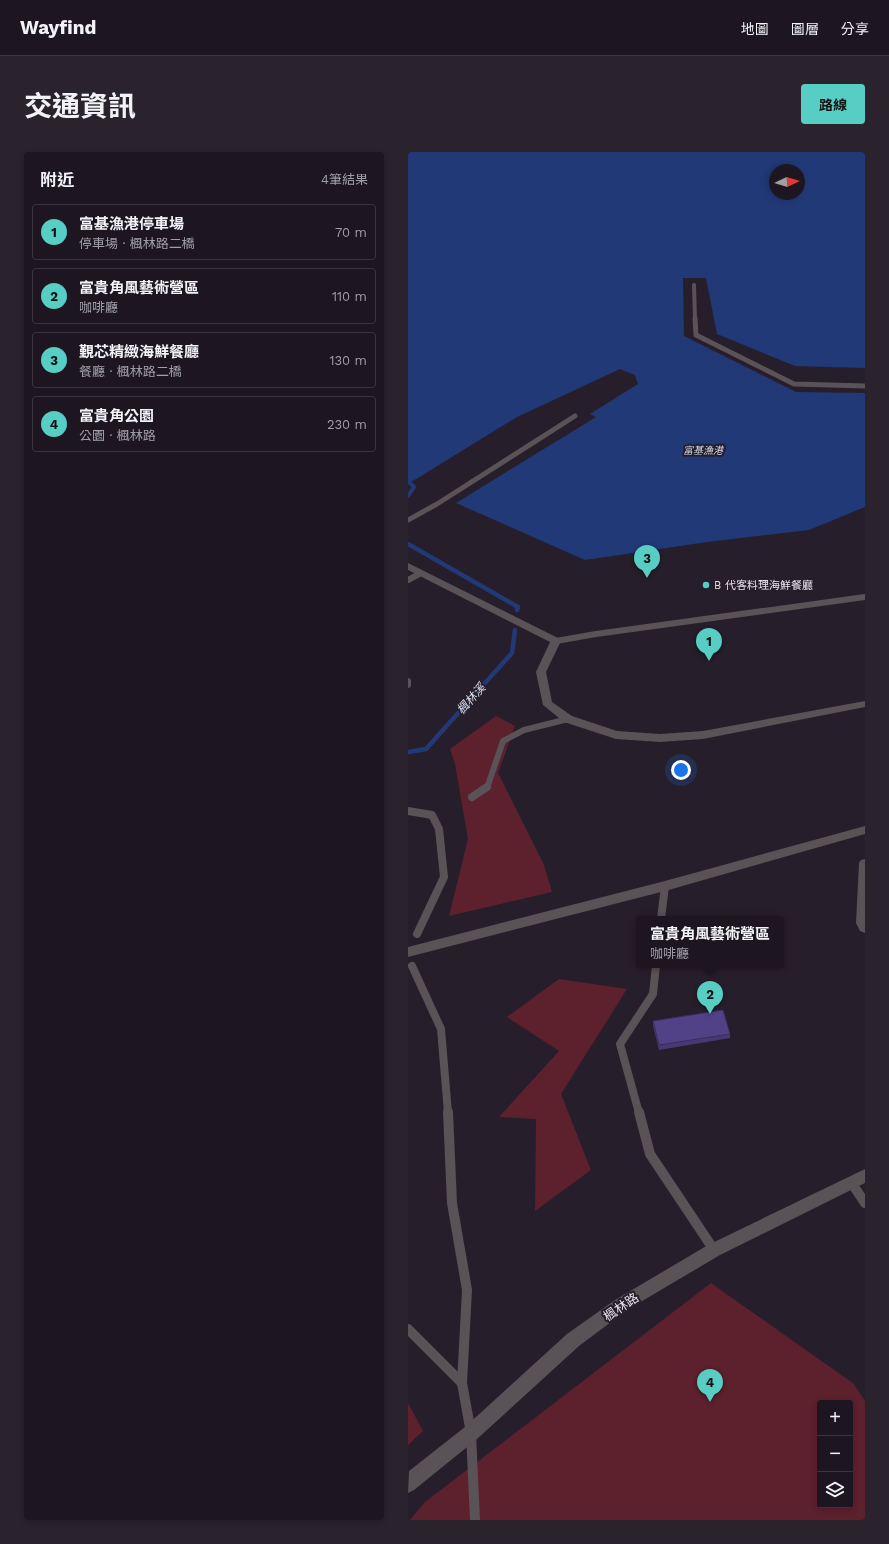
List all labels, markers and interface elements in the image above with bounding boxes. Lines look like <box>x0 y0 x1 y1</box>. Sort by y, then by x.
text: Wayfind <box>20 16 96 39</box>
text: 地圖 <box>741 21 769 37</box>
text: 圖層 <box>791 21 819 37</box>
text: 分享 <box>841 21 869 37</box>
button: 路線 <box>801 84 865 124</box>
text: 交通資訊 <box>24 90 136 123</box>
north arrow <box>769 164 805 200</box>
text: 附近 <box>40 170 74 190</box>
text: 4筆結果 <box>321 172 368 187</box>
text: 富基漁港停車場 <box>79 215 184 233</box>
text: 1 <box>51 225 57 240</box>
text: 70 m <box>335 225 367 240</box>
text: 停車場 · 楓林路二橋 <box>79 236 195 251</box>
text: 富貴角風藝術營區 <box>79 279 199 297</box>
text: 2 <box>50 289 58 304</box>
text: 110 m <box>332 289 367 304</box>
text: 咖啡廳 <box>79 300 118 315</box>
text: 覲芯精緻海鮮餐廳 <box>79 343 199 361</box>
text: 3 <box>50 353 58 368</box>
text: 130 m <box>329 353 367 368</box>
text: 餐廳 · 楓林路二橋 <box>79 364 182 379</box>
text: 富貴角公園 <box>79 407 154 425</box>
text: 4 <box>50 417 58 432</box>
text: 230 m <box>327 417 367 432</box>
text: 公園 · 楓林路 <box>79 428 156 443</box>
water label: 富基漁港 <box>683 445 725 456</box>
pin: 3 <box>634 545 660 578</box>
place label: B 代客料理海鮮餐廳 <box>714 579 813 592</box>
marker: B 代客料理海鮮餐廳 <box>701 580 711 590</box>
pin: 1 <box>696 628 722 661</box>
water label: 楓林溪 <box>454 679 490 717</box>
your location <box>671 760 691 780</box>
popup <box>636 916 784 968</box>
text: 富貴角風藝術營區 <box>650 925 770 943</box>
text: 咖啡廳 <box>650 946 689 961</box>
pin: 2 <box>697 981 723 1014</box>
street label: 楓林路 <box>601 1290 641 1324</box>
pin: 4 <box>697 1369 723 1402</box>
map controls <box>817 1400 853 1508</box>
button: + <box>817 1400 853 1436</box>
button: − <box>817 1436 853 1472</box>
button: layers <box>817 1472 853 1508</box>

